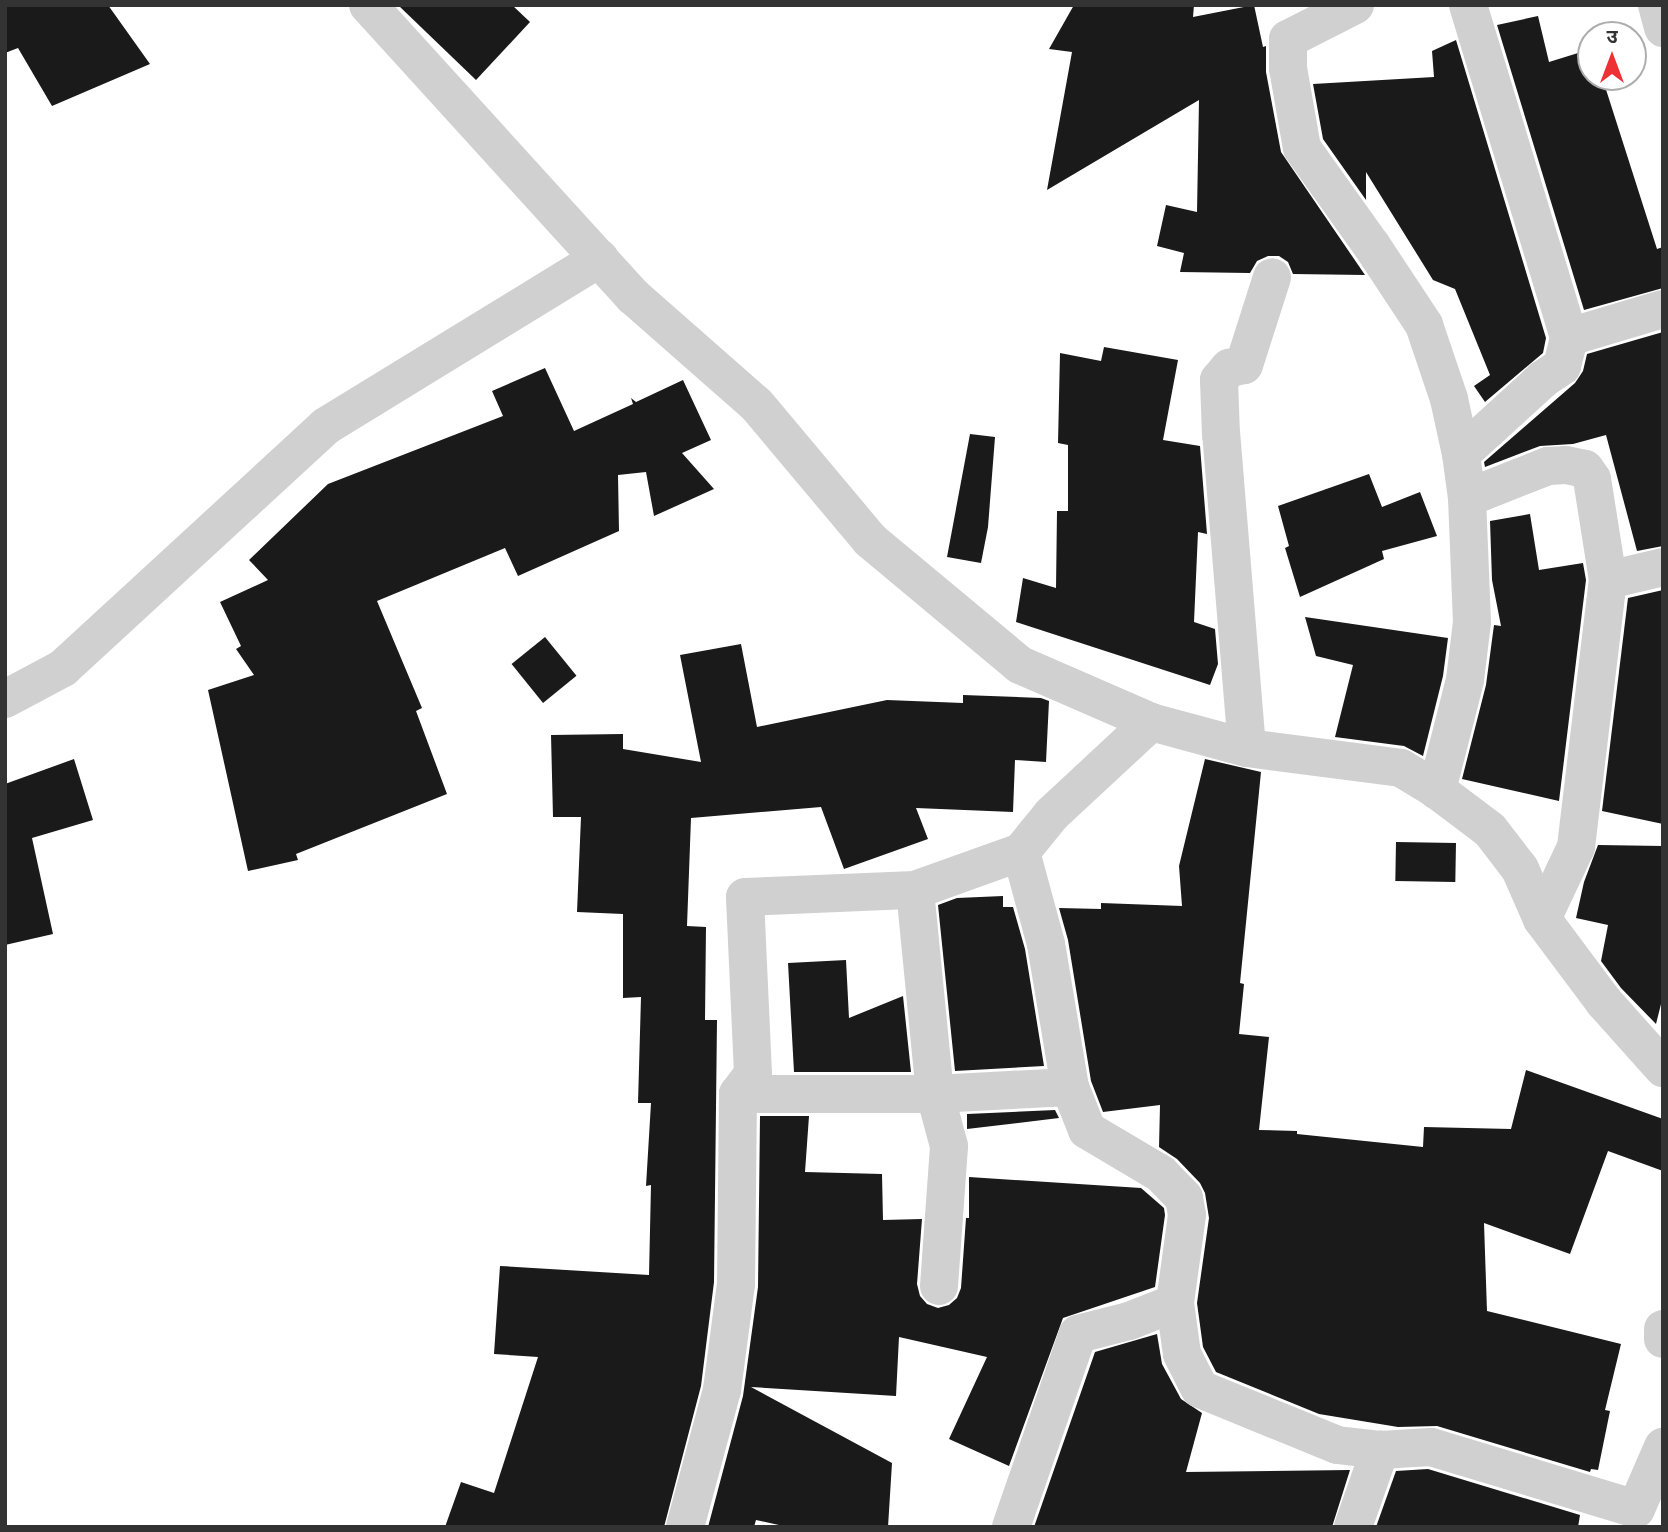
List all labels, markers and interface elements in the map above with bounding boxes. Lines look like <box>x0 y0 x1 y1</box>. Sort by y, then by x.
north arrow <box>1577 21 1647 91</box>
text: उ <box>1606 24 1618 49</box>

